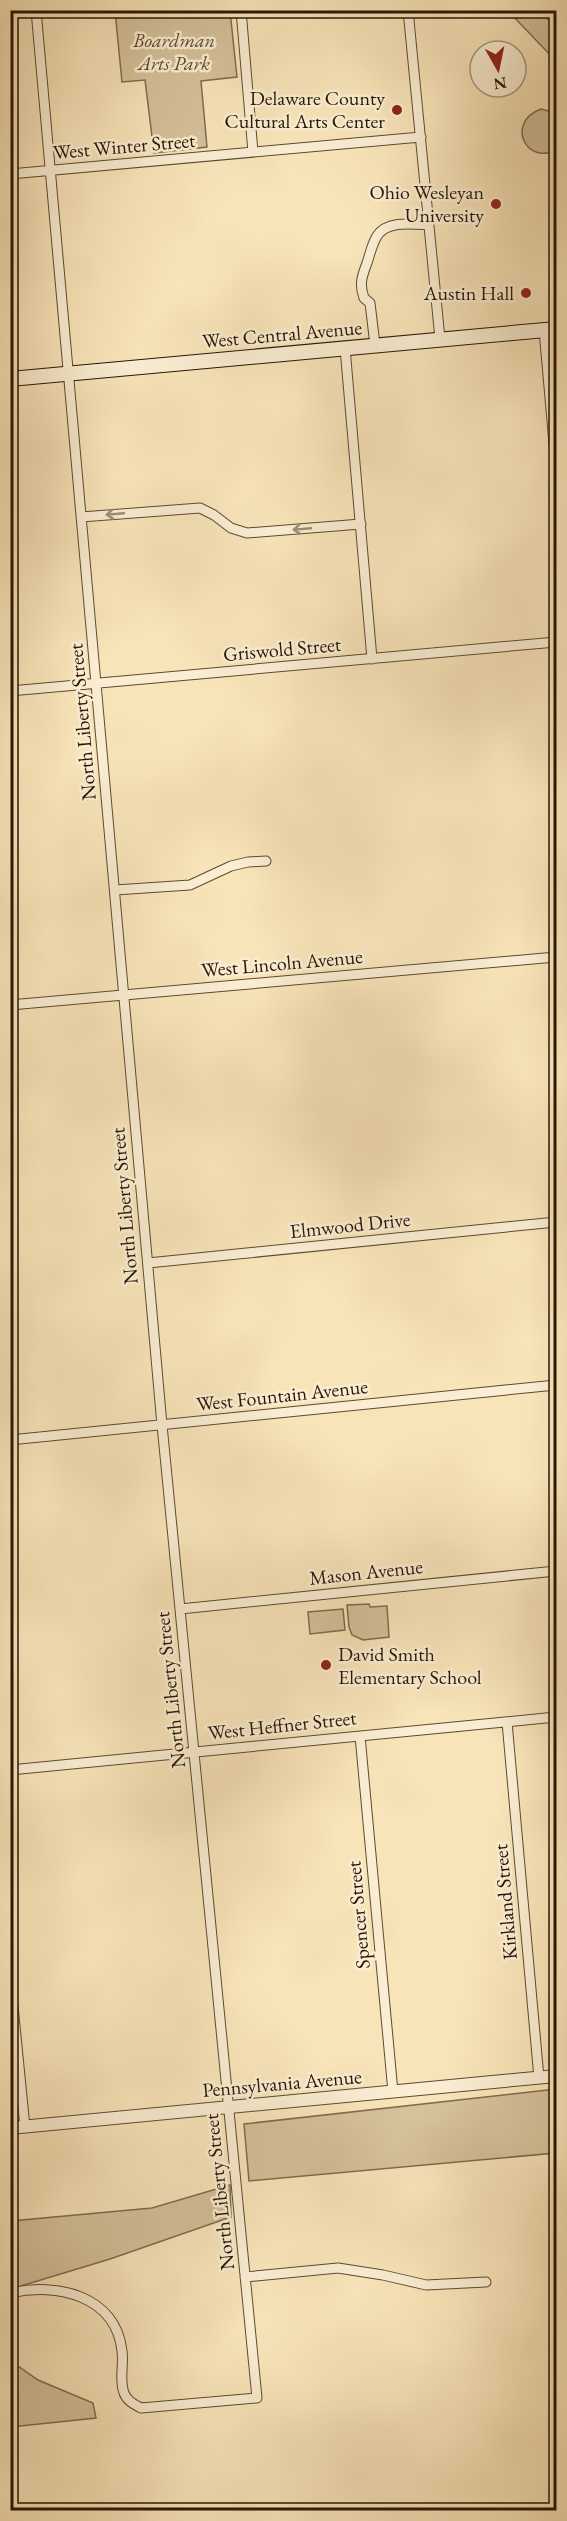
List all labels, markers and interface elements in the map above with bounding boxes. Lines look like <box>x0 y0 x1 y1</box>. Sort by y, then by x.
park label: Boardman Arts Park <box>132 27 215 76</box>
north arrow <box>468 39 528 99</box>
text: N <box>492 72 508 95</box>
place label: Delaware County Cultural Arts Center <box>225 85 385 134</box>
marker: Delaware County Cultural Arts Center <box>390 103 404 117</box>
street label: West Winter Street <box>52 127 197 165</box>
place label: Ohio Wesleyan University <box>369 179 484 228</box>
marker: Ohio Wesleyan University <box>489 197 503 211</box>
place label: Austin Hall <box>423 280 514 306</box>
marker: Austin Hall <box>519 286 533 300</box>
street label: West Central Avenue <box>201 314 363 354</box>
one-way arrow <box>105 509 125 520</box>
one-way arrow <box>293 524 313 535</box>
street label: Griswold Street <box>222 631 343 667</box>
street label: North Liberty Street <box>62 642 102 802</box>
street label: West Lincoln Avenue <box>200 943 364 983</box>
street label: North Liberty Street <box>104 1126 144 1286</box>
street label: Elmwood Drive <box>288 1206 412 1244</box>
street label: West Fountain Avenue <box>195 1373 369 1417</box>
street label: Mason Avenue <box>308 1553 424 1591</box>
street label: North Liberty Street <box>149 1610 191 1770</box>
place label: David Smith Elementary School <box>338 1641 482 1690</box>
marker: David Smith Elementary School <box>319 1658 333 1672</box>
street label: West Heffner Street <box>206 1704 358 1746</box>
street label: Kirkland Street <box>487 1842 523 1961</box>
street label: Spencer Street <box>340 1859 376 1970</box>
street label: Pennsylvania Avenue <box>201 2063 363 2103</box>
street label: North Liberty Street <box>198 2112 240 2272</box>

